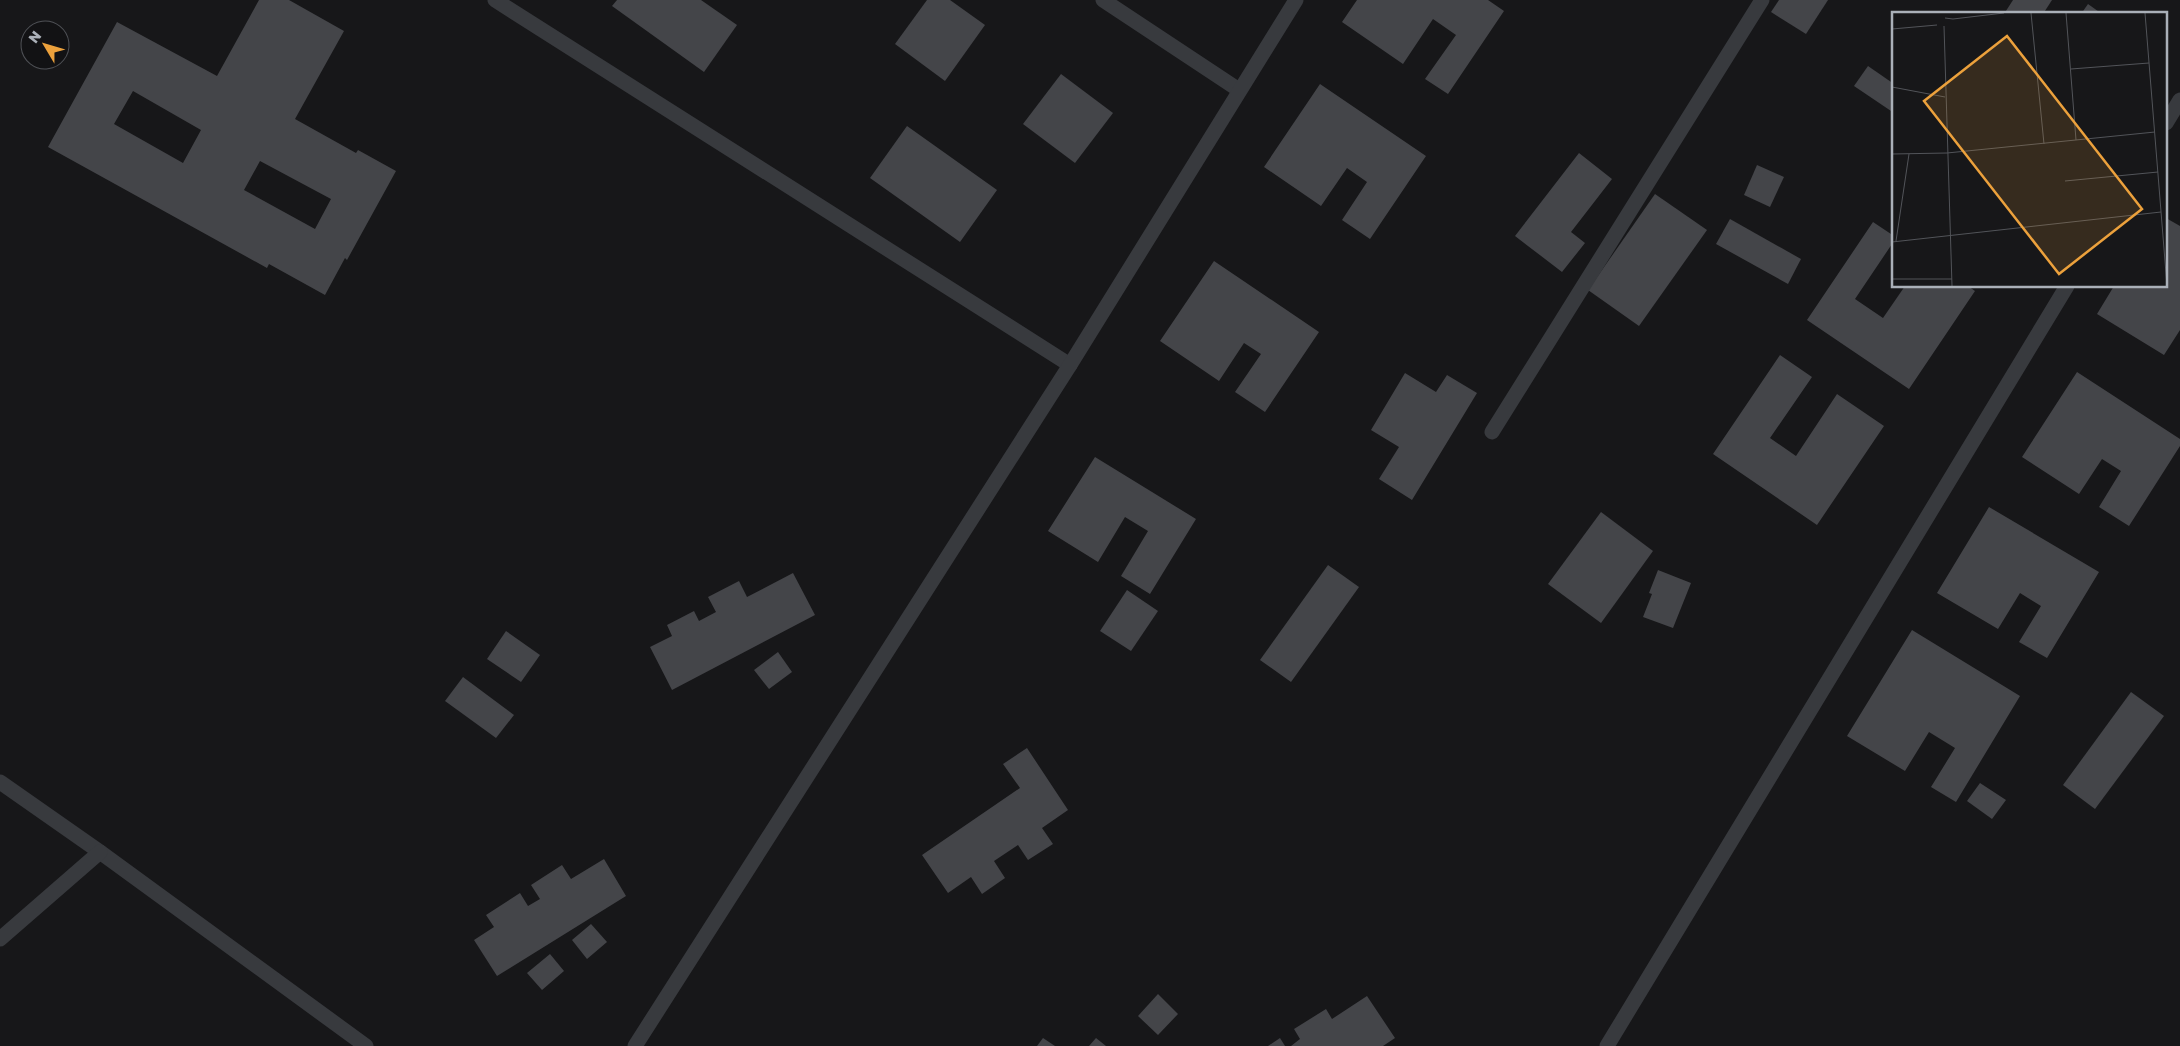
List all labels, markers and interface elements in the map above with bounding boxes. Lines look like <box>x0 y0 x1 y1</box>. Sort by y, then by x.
inset map <box>1892 12 2168 288</box>
north arrow <box>20 20 70 70</box>
text: N <box>24 27 44 46</box>

